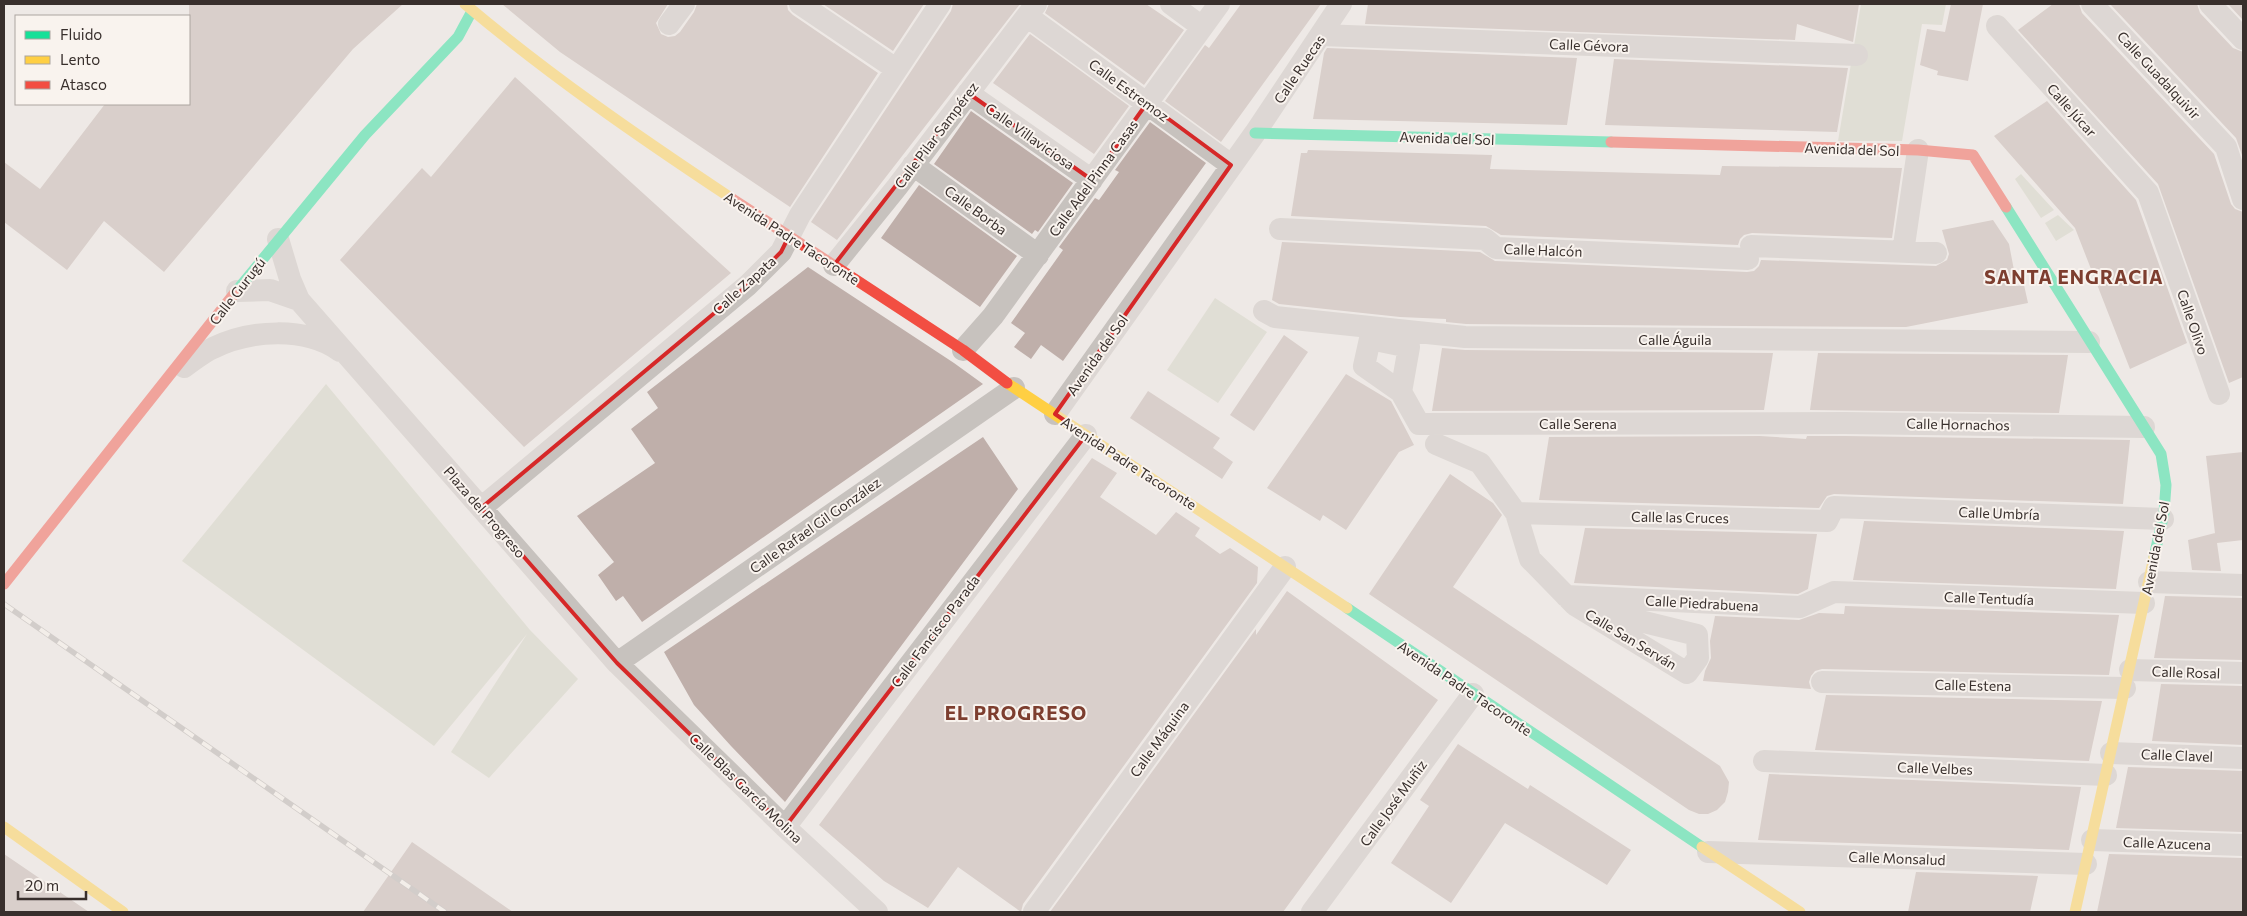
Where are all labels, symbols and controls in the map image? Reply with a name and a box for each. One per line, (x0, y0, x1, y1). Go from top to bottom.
legend (15, 15, 190, 105)
text: Fluido (60, 25, 102, 43)
street label: Calle Guadalquivir (2114, 27, 2205, 123)
street label: Calle Ruecas (1270, 31, 1328, 107)
street label: Calle Gévora (1549, 35, 1629, 55)
text: Lento (60, 50, 100, 68)
street label: Calle Estremoz (1086, 55, 1172, 125)
text: Atasco (60, 75, 107, 93)
street label: Calle Pilar Sampérez (890, 78, 982, 192)
street label: Calle Júcar (2044, 80, 2101, 140)
street label: Calle Villaviciosa (982, 99, 1078, 173)
street label: Calle Adel Pinna Casas (1045, 116, 1141, 240)
street label: Avenida del Sol (1399, 128, 1495, 148)
street label: Avenida del Sol (1804, 139, 1900, 159)
street label: Calle Borba (942, 182, 1010, 238)
street label: Avenida Padre Tacoronte (721, 188, 863, 288)
street label: Calle Halcón (1503, 240, 1583, 260)
street label: Calle Zapata (709, 252, 779, 318)
street label: Calle Gurugú (205, 254, 269, 328)
district label: SANTA ENGRACIA (1984, 265, 2164, 288)
street label: Calle Olivo (2174, 287, 2212, 357)
street label: Avenida del Sol (1063, 311, 1131, 399)
street label: Calle Águila (1638, 331, 1712, 348)
street label: Avenida Padre Tacoronte (1058, 413, 1200, 513)
street label: Calle Serena (1539, 415, 1617, 432)
street label: Calle Hornachos (1906, 415, 2010, 433)
street label: Plaza del Progreso (441, 463, 529, 561)
street label: Calle Rafael Gil González (746, 473, 884, 577)
street label: Avenida del Sol (2138, 500, 2172, 596)
street label: Calle Umbría (1958, 503, 2040, 523)
street label: Calle las Cruces (1631, 508, 1729, 526)
street label: Calle Fancisco Parada (887, 571, 983, 691)
street label: Calle Tentudía (1944, 588, 2034, 608)
street label: Calle Piedrabuena (1645, 592, 1759, 614)
street label: Calle San Serván (1582, 605, 1680, 673)
street label: Avenida Padre Tacoronte (1395, 637, 1535, 739)
street label: Calle Rosal (2151, 662, 2221, 682)
street label: Calle Estena (1934, 676, 2012, 694)
street label: Calle Máquina (1126, 698, 1192, 780)
district label: EL PROGRESO (945, 701, 1087, 724)
street label: Calle Blas García Molina (686, 730, 806, 846)
street label: Calle Clavel (2141, 745, 2213, 765)
street label: Calle José Muñiz (1356, 756, 1430, 849)
street label: Calle Velbes (1897, 758, 1973, 778)
street label: Calle Azucena (2123, 833, 2211, 853)
street label: Calle Monsalud (1848, 848, 1946, 868)
scale bar (18, 868, 85, 900)
text: 20 m (25, 876, 59, 894)

